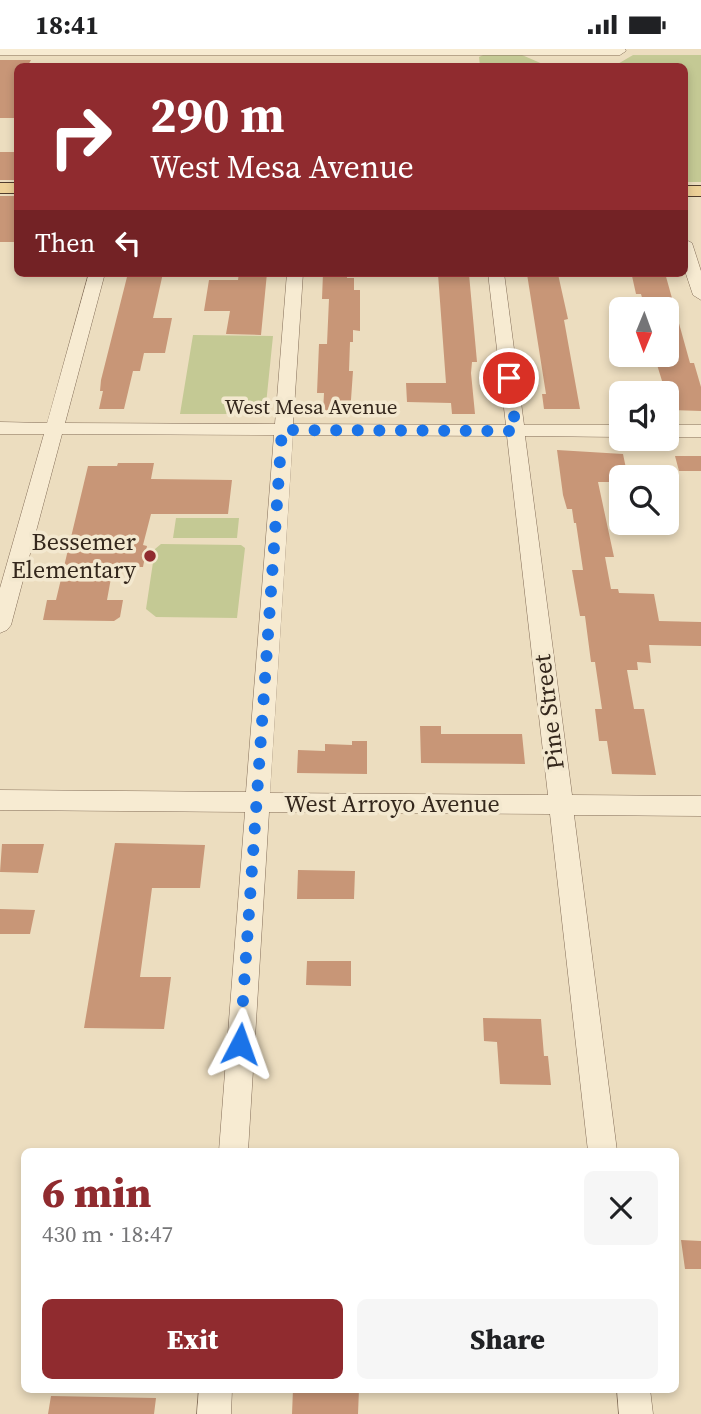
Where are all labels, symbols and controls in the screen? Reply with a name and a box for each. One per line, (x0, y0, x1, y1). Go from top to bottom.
text: 18:41 (35, 7, 99, 43)
text: 290 m (150, 81, 285, 148)
icon: right (35, 91, 126, 182)
text: West Mesa Avenue (150, 145, 414, 189)
icon: left (109, 224, 147, 262)
text: Then (35, 225, 95, 261)
north arrow (609, 297, 679, 367)
map controls (609, 297, 679, 535)
pin (479, 348, 539, 408)
icon: arrive (490, 359, 528, 397)
button: sound (609, 381, 679, 451)
street label: West Mesa Avenue (224, 392, 398, 421)
button: search (609, 465, 679, 535)
place label: Bessemer Elementary (11, 525, 137, 586)
marker: Bessemer Elementary (142, 548, 158, 564)
street label: Pine Street (525, 652, 572, 772)
street label: West Arroyo Avenue (284, 787, 500, 820)
position arrow (203, 1007, 277, 1081)
text: 6 min (42, 1163, 152, 1221)
button: close (584, 1171, 658, 1245)
text: 430 m · 18:47 (42, 1218, 173, 1250)
button: Exit (42, 1299, 343, 1379)
button: Share (357, 1299, 658, 1379)

